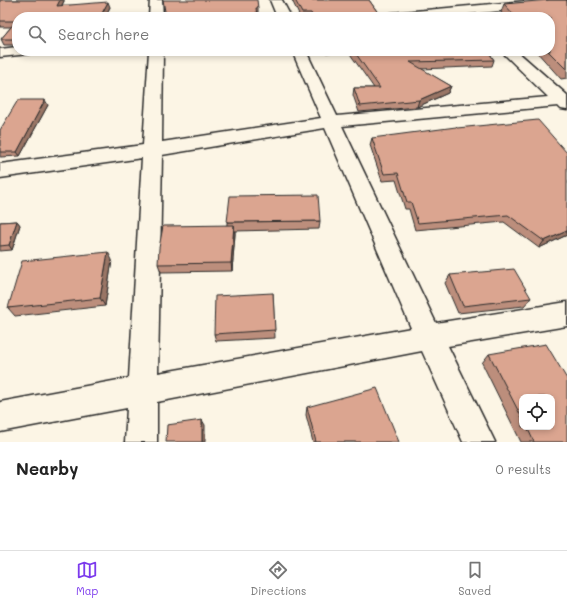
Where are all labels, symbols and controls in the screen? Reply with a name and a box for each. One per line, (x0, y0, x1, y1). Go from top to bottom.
search box (12, 12, 555, 56)
icon: search (26, 23, 48, 45)
text: Search here (58, 24, 149, 44)
map controls (519, 394, 555, 430)
button: locate (519, 394, 555, 430)
text: Nearby (16, 457, 78, 479)
text: 0 results (496, 460, 551, 477)
tab: Map (76, 559, 98, 598)
tab: Directions (250, 559, 306, 598)
tab: Saved (458, 559, 491, 598)

